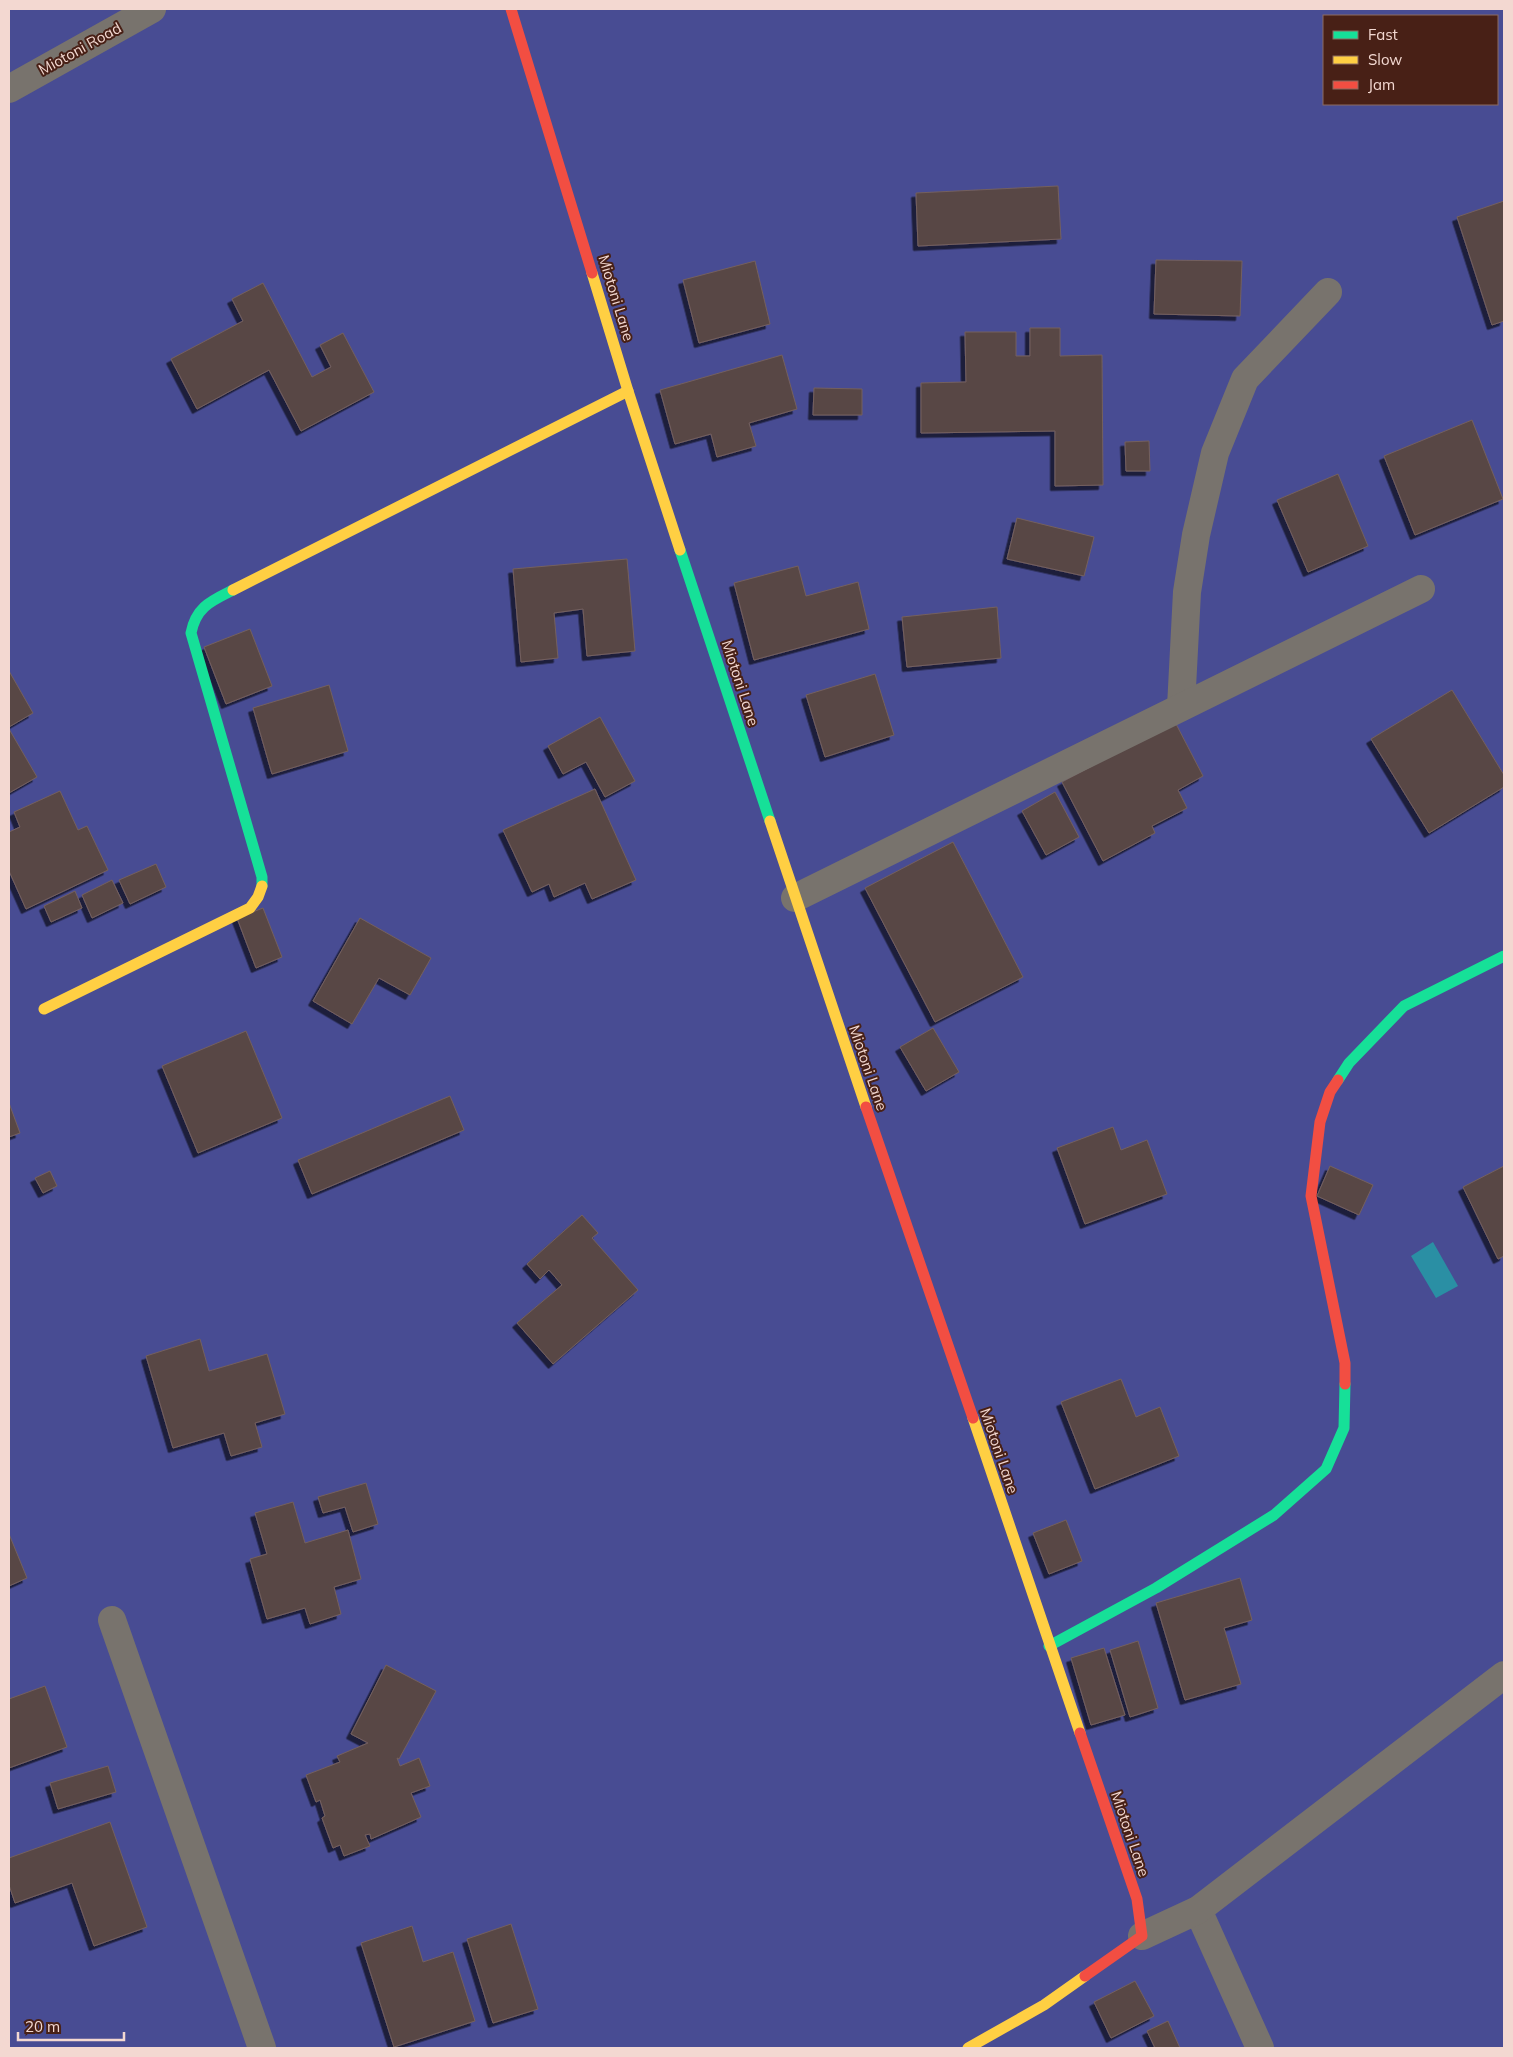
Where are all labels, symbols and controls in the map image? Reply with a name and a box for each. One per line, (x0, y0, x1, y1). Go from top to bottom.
legend (1323, 15, 1498, 105)
street label: Miotoni Road (35, 18, 124, 79)
text: Fast (1368, 25, 1398, 44)
text: Slow (1368, 50, 1402, 69)
text: Jam (1368, 75, 1395, 94)
street label: Miotoni Lane (594, 252, 639, 343)
street label: Miotoni Lane (718, 638, 763, 728)
street label: Miotoni Lane (845, 1023, 892, 1113)
street label: Miotoni Lane (976, 1406, 1023, 1496)
street label: Miotoni Lane (1107, 1789, 1154, 1879)
scale bar (18, 2010, 124, 2042)
text: 20 m (25, 2017, 60, 2036)

